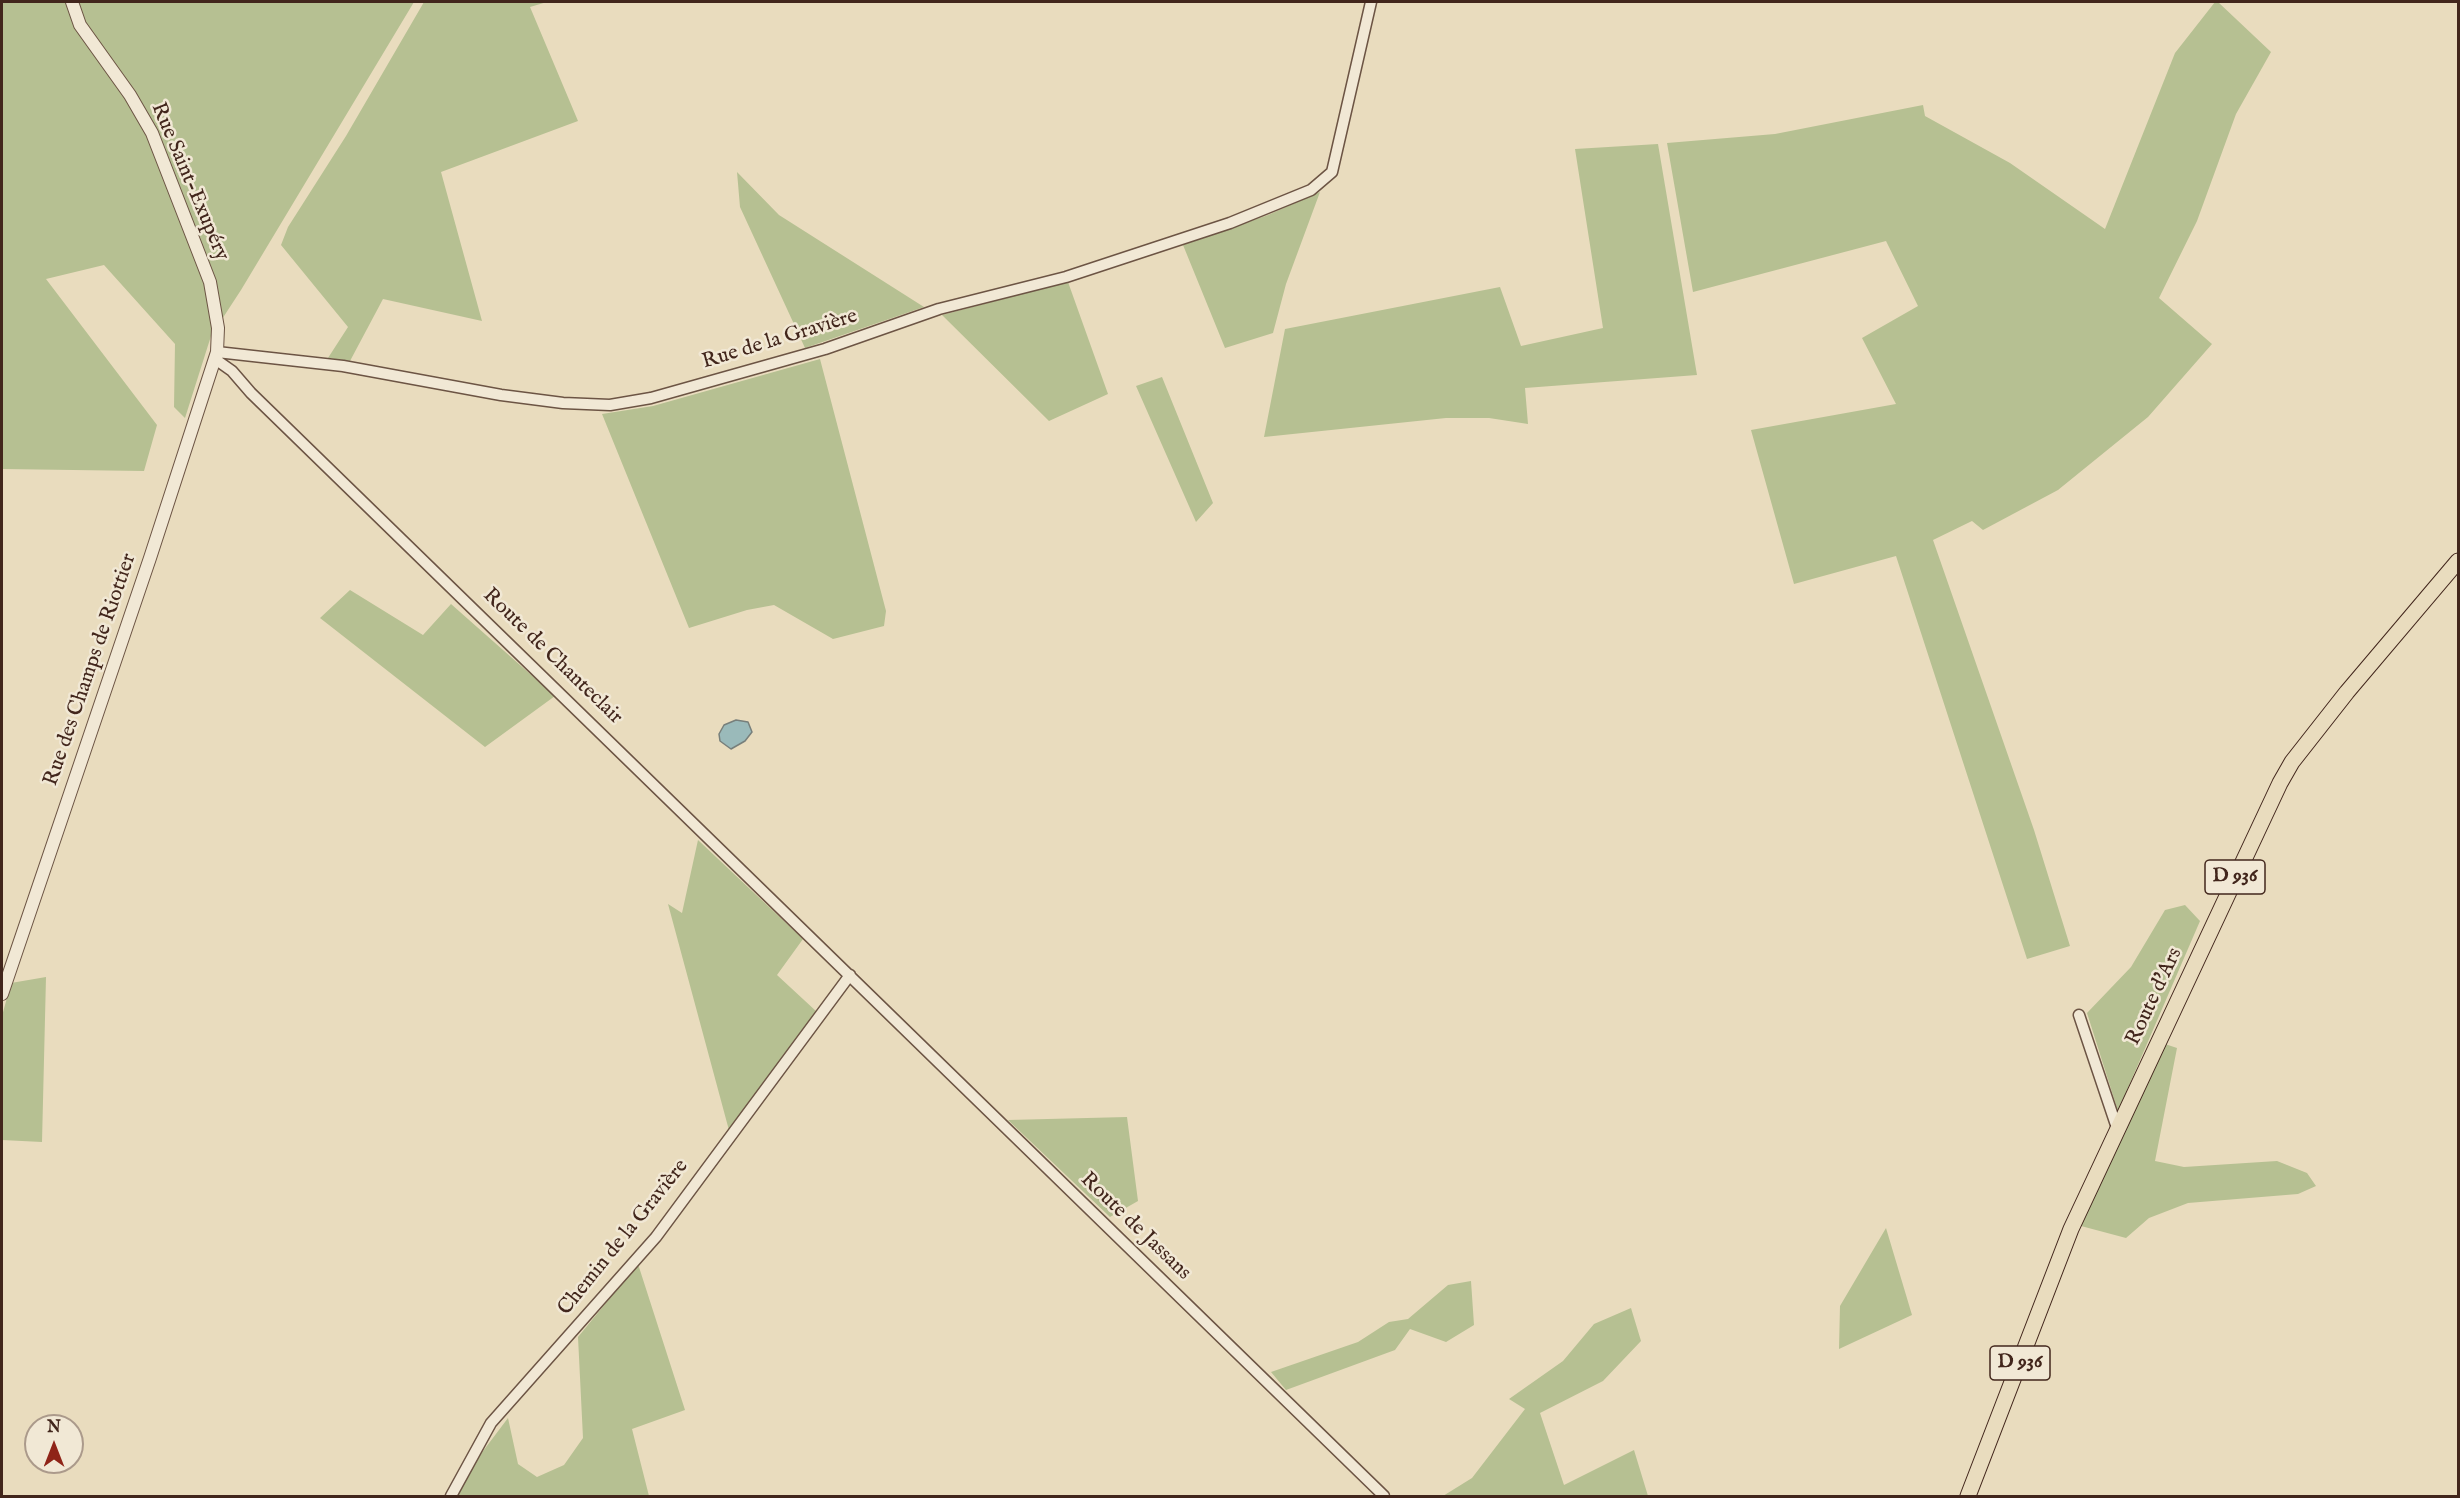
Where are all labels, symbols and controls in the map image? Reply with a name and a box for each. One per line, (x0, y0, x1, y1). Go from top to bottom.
street label: Rue Saint-Exupéry (144, 99, 234, 265)
street label: Rue de la Gravière (699, 304, 861, 376)
street label: Rue des Champs de Riottier (39, 551, 143, 789)
street label: Route de Chanteclair (477, 584, 627, 730)
road number: D 936 (2205, 860, 2265, 894)
street label: Route d'Ars (2121, 944, 2189, 1050)
street label: Chemin de la Gravière (553, 1155, 695, 1321)
street label: Route de Jassans (1074, 1168, 1196, 1286)
road number: D 936 (1990, 1346, 2050, 1380)
north arrow (24, 1414, 84, 1474)
text: N (47, 1418, 61, 1438)

